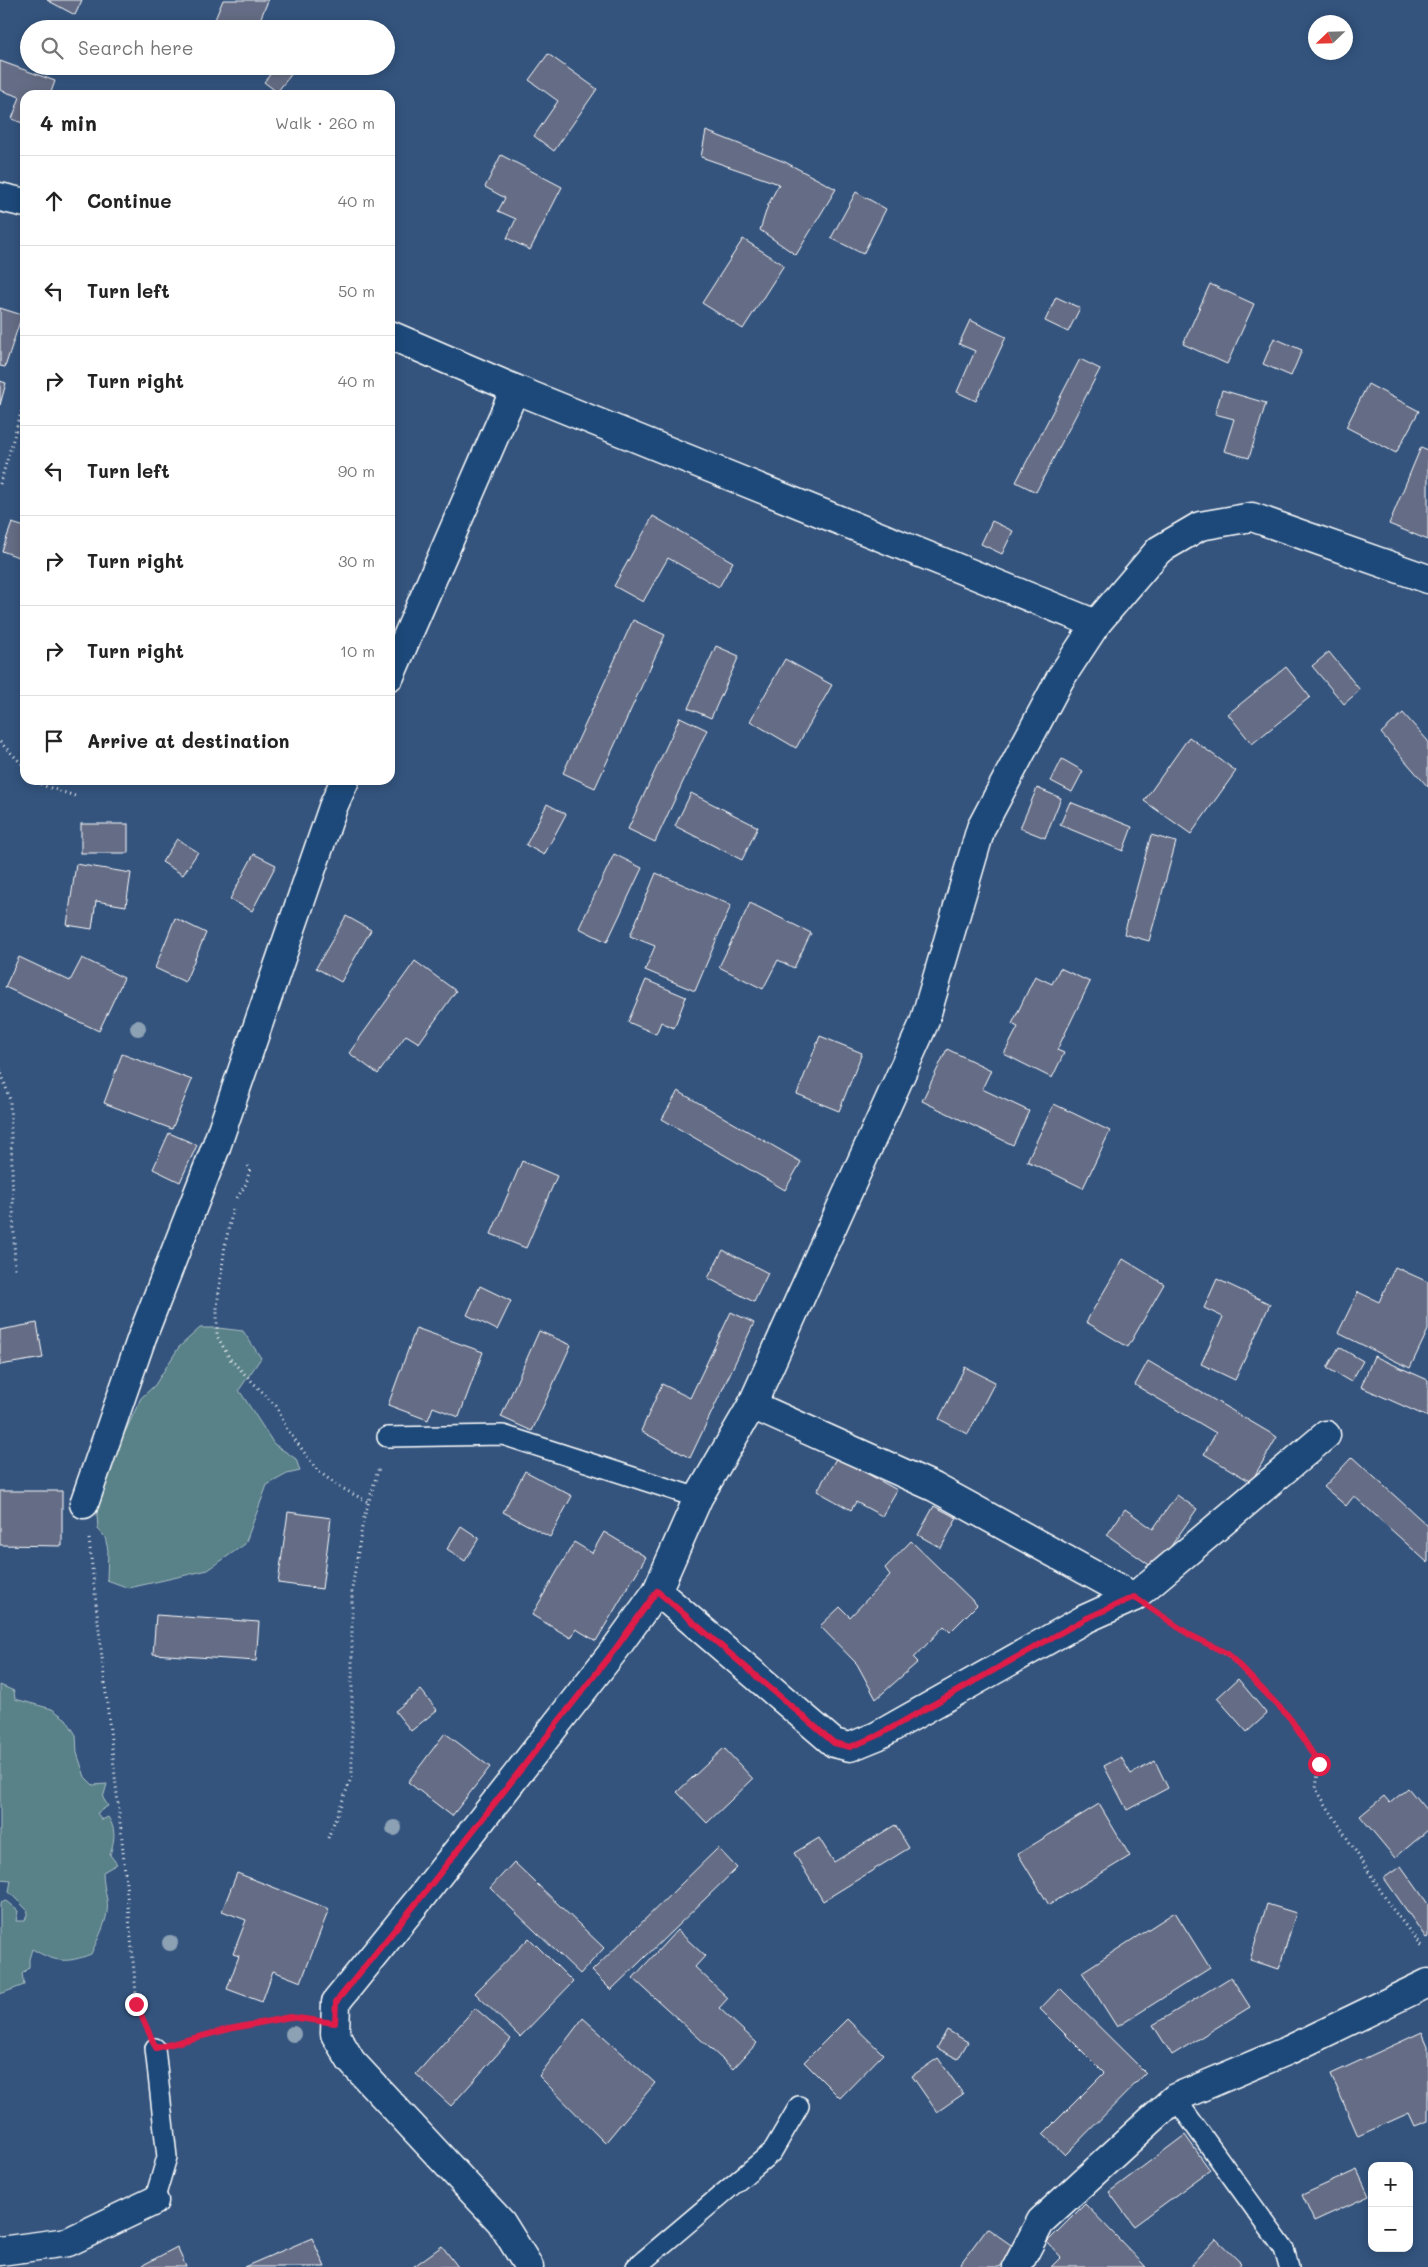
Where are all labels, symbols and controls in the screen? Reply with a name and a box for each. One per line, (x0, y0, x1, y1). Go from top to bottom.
north arrow (1308, 15, 1353, 60)
search box (20, 20, 395, 75)
icon: search (38, 34, 66, 62)
text: Search here (78, 35, 194, 60)
text: 4 min (40, 109, 97, 136)
text: Walk · 260 m (275, 112, 375, 133)
icon: ahead (40, 187, 68, 215)
text: Continue (87, 188, 172, 213)
text: 40 m (338, 190, 375, 211)
icon: left (40, 277, 68, 305)
text: Turn left (87, 278, 170, 303)
text: 50 m (338, 280, 375, 301)
icon: right (40, 367, 68, 395)
text: Turn right (87, 368, 184, 393)
text: 40 m (338, 370, 375, 391)
icon: left (40, 457, 68, 485)
text: Turn left (87, 458, 170, 483)
text: 90 m (338, 460, 375, 481)
icon: right (40, 547, 68, 575)
text: Turn right (87, 548, 184, 573)
text: 30 m (338, 550, 375, 571)
icon: right (40, 637, 68, 665)
text: Turn right (87, 638, 184, 663)
text: 10 m (340, 640, 375, 661)
icon: arrive (40, 727, 68, 755)
text: Arrive at destination (87, 728, 290, 753)
route start (1308, 1753, 1331, 1776)
route end (125, 1993, 148, 2016)
map controls (1368, 2162, 1413, 2252)
button: + (1368, 2162, 1413, 2207)
button: − (1368, 2207, 1413, 2252)

